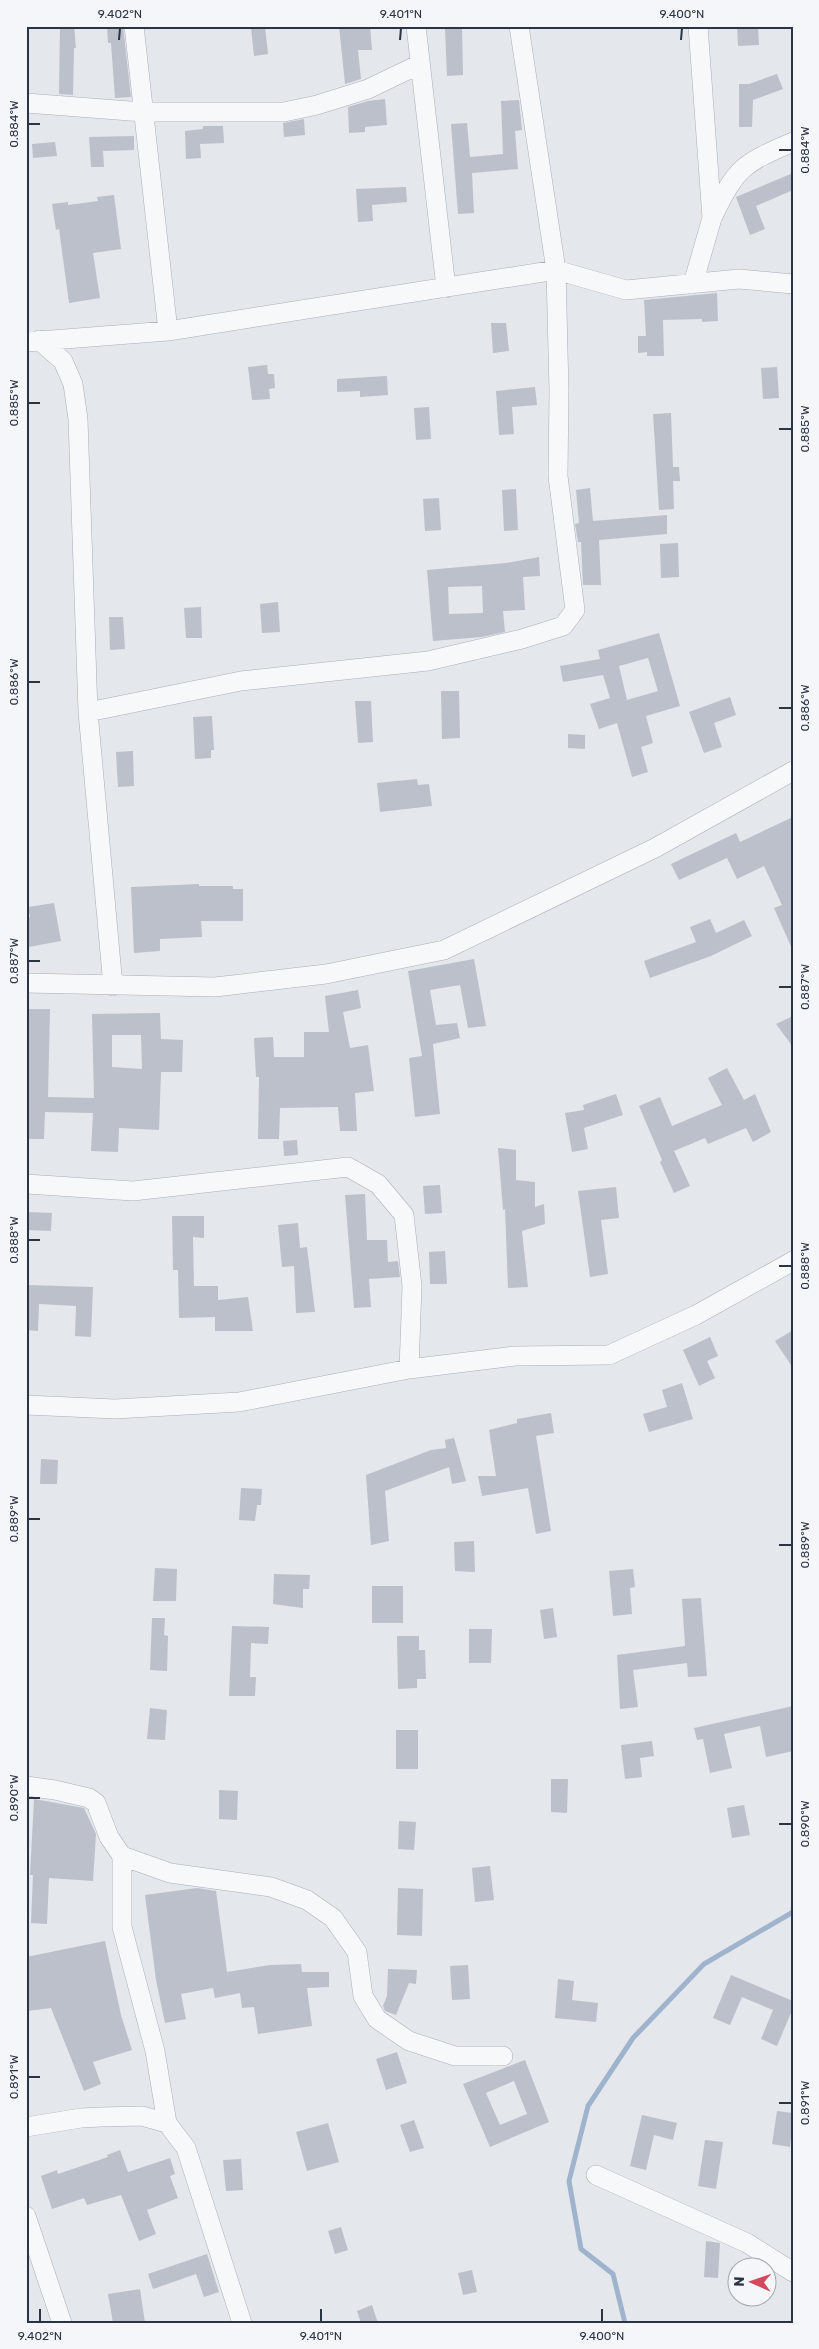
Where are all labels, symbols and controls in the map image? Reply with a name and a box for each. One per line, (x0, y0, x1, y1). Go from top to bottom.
text: 9.402°N (98, 7, 142, 21)
text: 9.401°N (380, 7, 422, 21)
text: 9.400°N (660, 7, 704, 21)
text: 0.884°W (7, 100, 21, 148)
text: 0.884°W (798, 126, 812, 174)
text: 0.885°W (7, 379, 21, 427)
text: 0.885°W (798, 405, 812, 453)
text: 0.886°W (7, 658, 21, 706)
text: 0.886°W (798, 684, 812, 732)
text: 0.887°W (7, 938, 21, 984)
text: 0.887°W (798, 964, 812, 1010)
text: 0.888°W (7, 1216, 21, 1264)
text: 0.888°W (798, 1242, 812, 1290)
text: 0.889°W (7, 1495, 21, 1543)
text: 0.889°W (798, 1521, 812, 1569)
text: 0.890°W (7, 1774, 21, 1821)
text: 0.890°W (798, 1800, 812, 1847)
text: 0.891°W (7, 2054, 21, 2099)
text: 0.891°W (798, 2080, 812, 2125)
north arrow (726, 2256, 776, 2306)
text: N (731, 2276, 748, 2287)
text: 9.402°N (18, 2329, 62, 2343)
text: 9.401°N (300, 2329, 342, 2343)
text: 9.400°N (580, 2329, 624, 2343)

